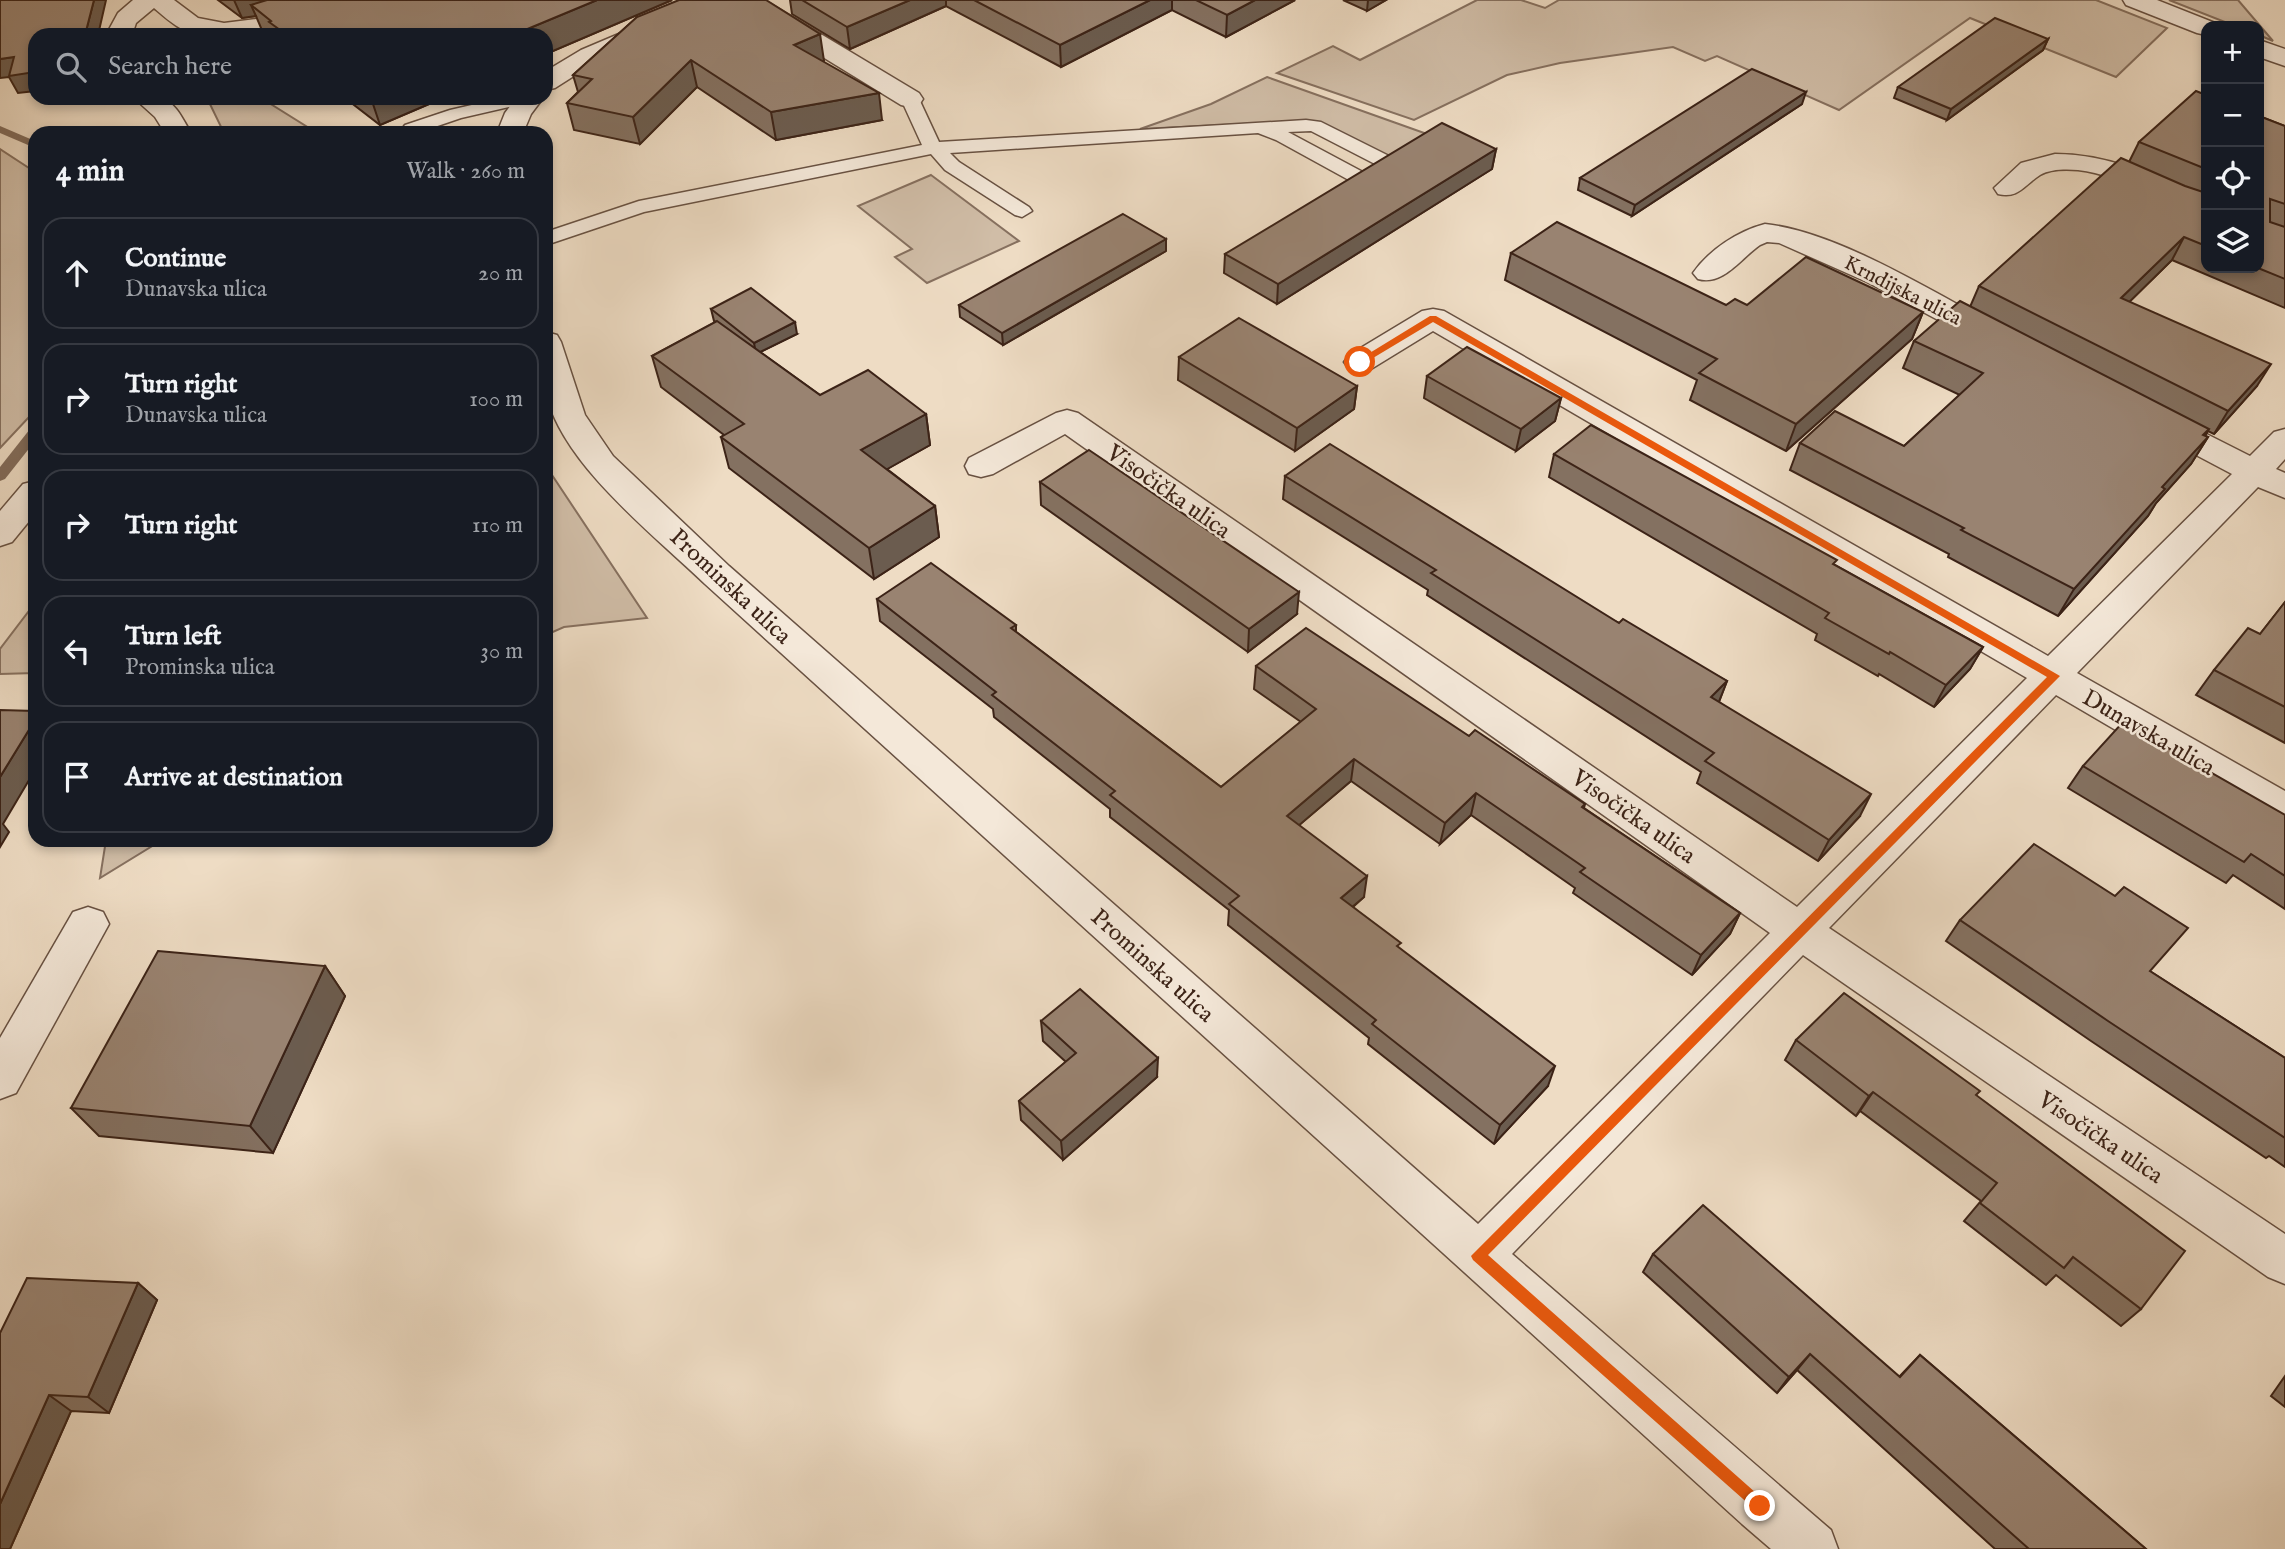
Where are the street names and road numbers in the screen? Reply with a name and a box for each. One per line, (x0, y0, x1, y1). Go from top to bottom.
street label: Krndijska ulica (1839, 250, 1966, 333)
street label: Visočička ulica (1099, 437, 1237, 547)
street label: Prominska ulica (662, 522, 798, 652)
street label: Dunavska ulica (2076, 683, 2221, 784)
street label: Visočička ulica (1564, 762, 1702, 872)
street label: Prominska ulica (1084, 902, 1221, 1030)
street label: Visočička ulica (2031, 1084, 2169, 1192)

